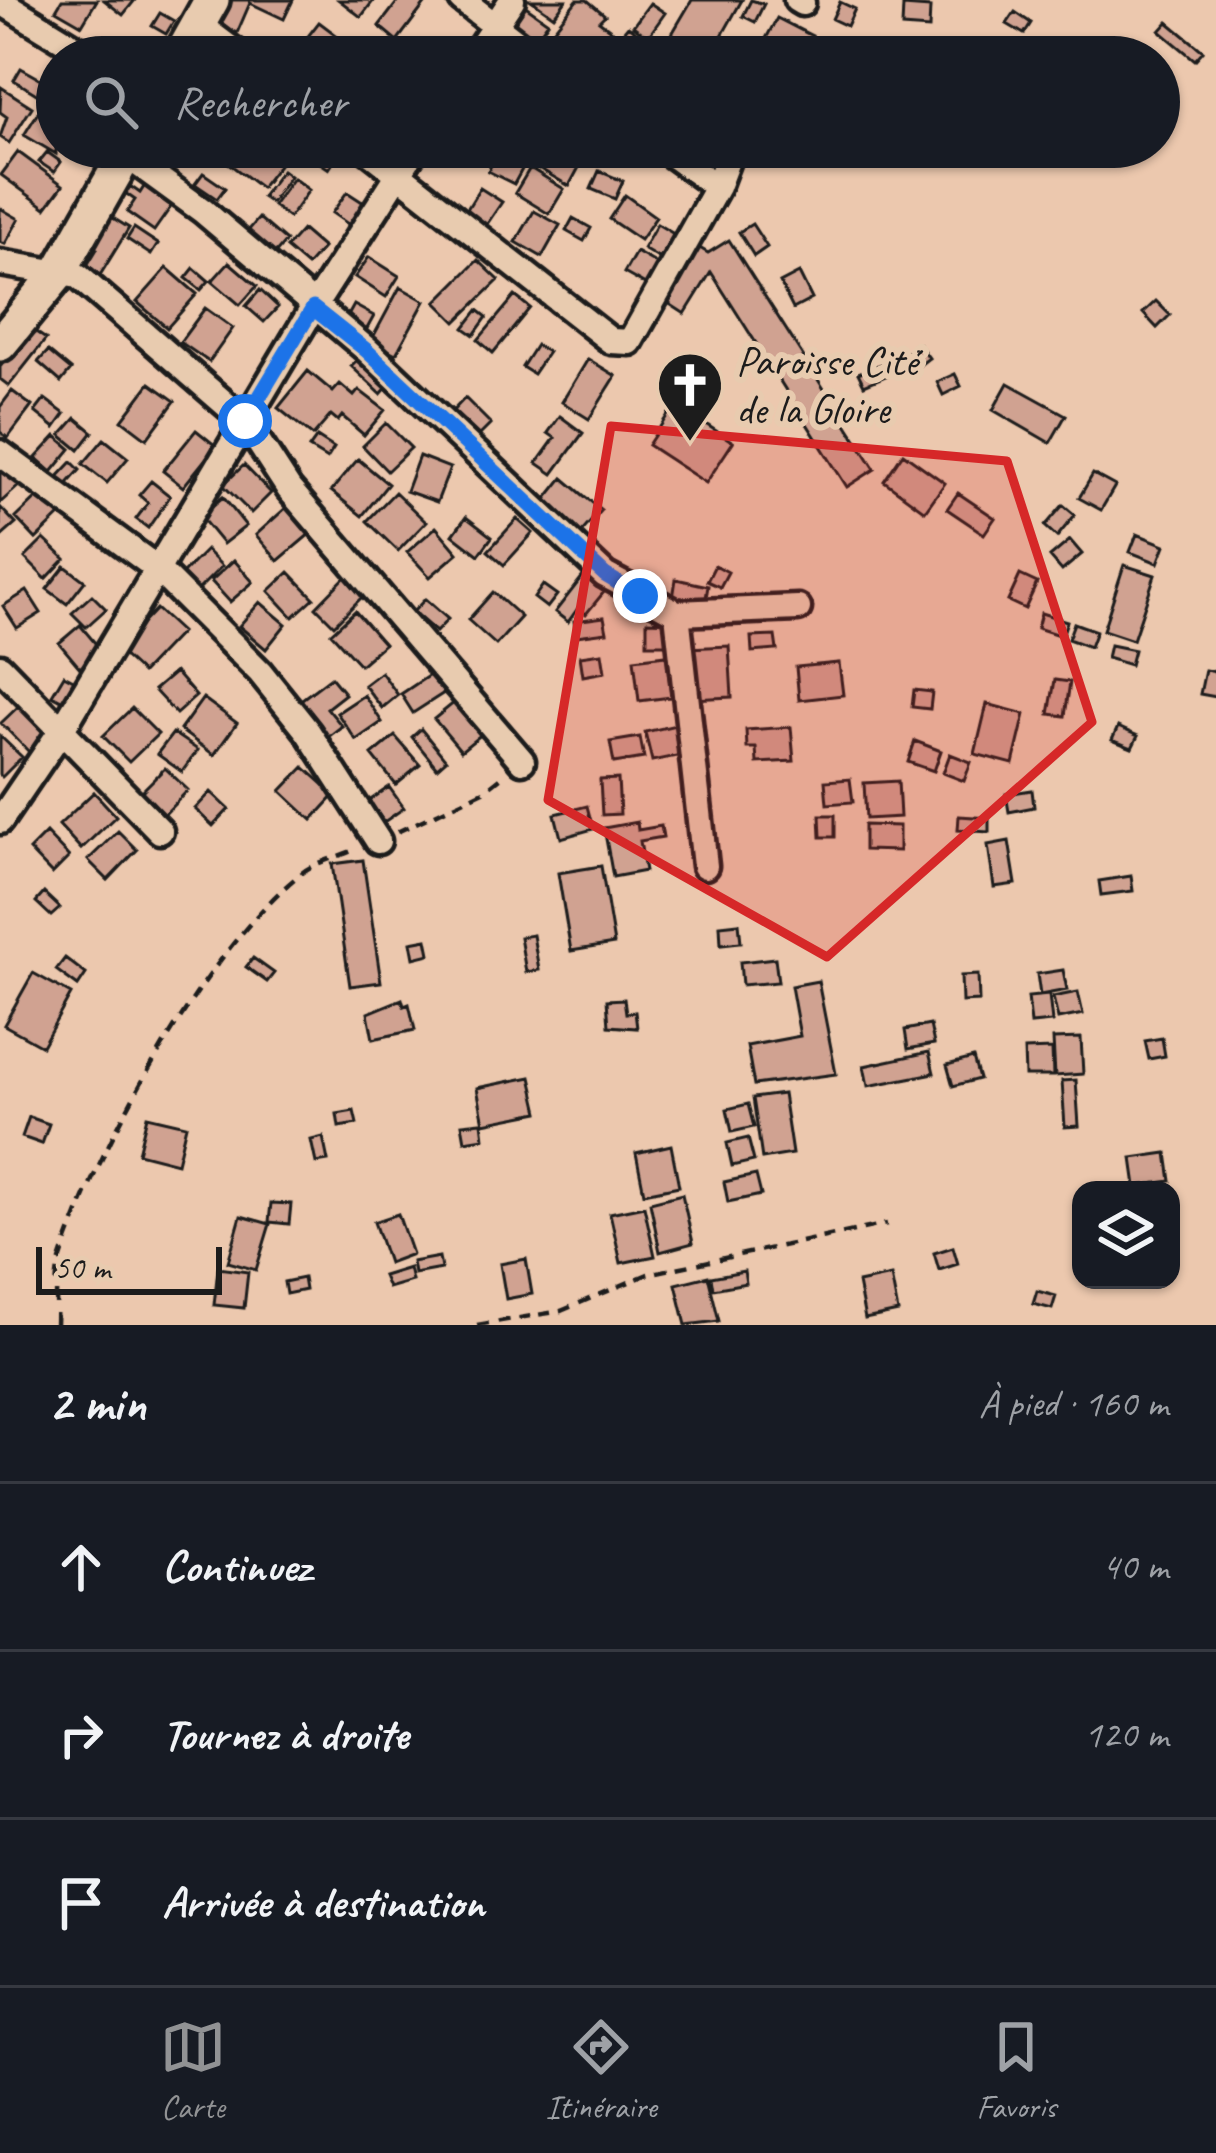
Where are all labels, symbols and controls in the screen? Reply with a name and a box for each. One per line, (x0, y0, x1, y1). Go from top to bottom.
search box (36, 36, 1180, 168)
icon: search (78, 69, 144, 135)
text: Rechercher (174, 74, 347, 131)
place label: Paroisse Cité de la Gloire (736, 335, 924, 436)
church icon: Paroisse Cité de la Gloire (655, 350, 725, 444)
route start (218, 394, 272, 448)
route end (613, 569, 667, 623)
map controls (1072, 1181, 1180, 1289)
button: layers (1072, 1181, 1180, 1289)
scale bar (36, 1241, 222, 1294)
text: 50 m (54, 1247, 110, 1289)
text: 2 min (48, 1371, 146, 1435)
text: À pied · 160 m (979, 1379, 1168, 1428)
icon: ahead (48, 1534, 114, 1600)
text: Continuez (162, 1538, 311, 1595)
text: 40 m (1102, 1542, 1168, 1591)
icon: right (48, 1702, 114, 1768)
text: Tournez à droite (162, 1706, 408, 1763)
text: 120 m (1084, 1710, 1168, 1759)
icon: arrive (48, 1870, 114, 1936)
text: Arrivée à destination (162, 1874, 485, 1931)
tab: Carte (160, 2014, 226, 2128)
tab: Itinéraire (546, 2014, 657, 2128)
tab: Favoris (977, 2014, 1056, 2128)

